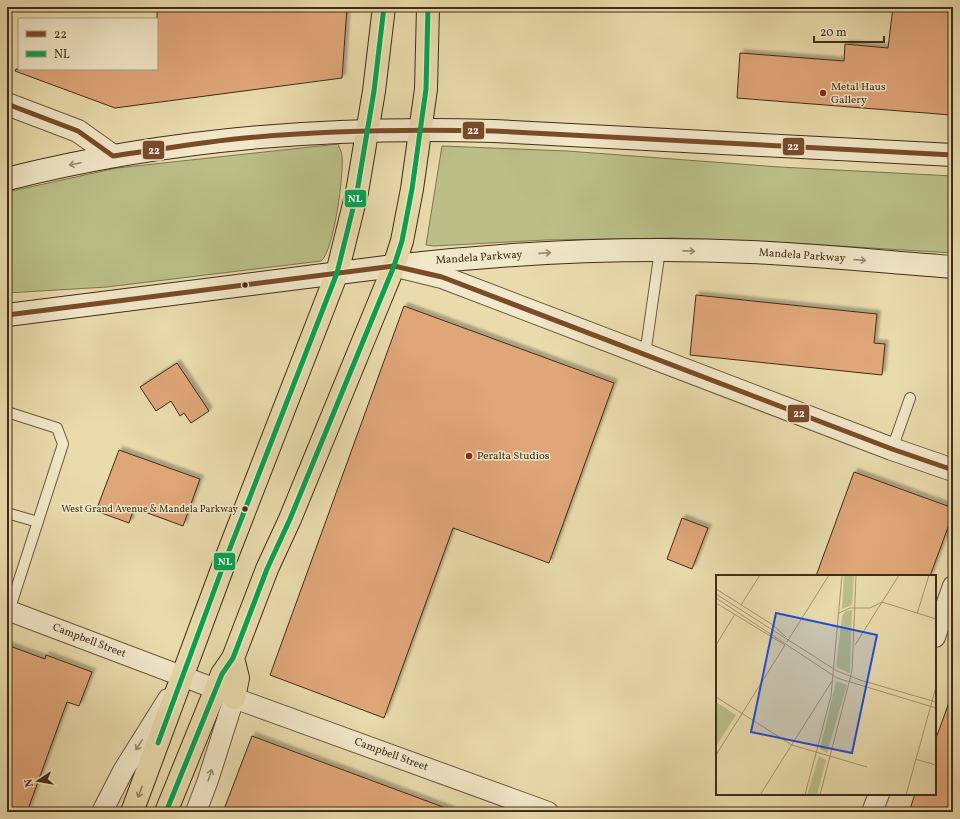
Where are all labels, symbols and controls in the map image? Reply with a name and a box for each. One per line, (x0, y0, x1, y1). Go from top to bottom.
legend (18, 18, 158, 70)
scale bar (814, 18, 884, 44)
text: 20 m (820, 25, 847, 41)
text: 22 (54, 27, 67, 43)
text: NL (54, 47, 70, 63)
place label: Metal Haus Gallery (831, 80, 886, 108)
marker: Metal Haus Gallery (818, 88, 828, 98)
line badge: 22 (462, 121, 485, 140)
text: 22 (467, 124, 479, 139)
line badge: 22 (782, 137, 805, 156)
line badge: 22 (142, 140, 165, 160)
text: 22 (787, 140, 799, 155)
text: 22 (148, 144, 160, 159)
one-way arrow (69, 160, 82, 168)
line badge: NL (344, 189, 367, 208)
text: NL (348, 192, 363, 207)
street label: Mandela Parkway (758, 245, 846, 267)
street label: Mandela Parkway (435, 247, 523, 269)
one-way arrow (682, 247, 695, 254)
one-way arrow (538, 249, 551, 256)
one-way arrow (853, 256, 866, 263)
unlabelled marker (240, 280, 250, 290)
line badge: 22 (787, 404, 810, 423)
text: 22 (793, 407, 805, 422)
place label: Peralta Studios (477, 449, 550, 464)
marker: Peralta Studios (464, 451, 474, 461)
place label: West Grand Avenue & Mandela Parkway (61, 502, 239, 516)
marker: West Grand Avenue & Mandela Parkway (240, 504, 250, 514)
line badge: NL (213, 552, 236, 571)
text: NL (218, 555, 233, 570)
inset map (716, 575, 936, 795)
street label: Campbell Street (50, 620, 128, 662)
street label: Campbell Street (352, 735, 430, 775)
one-way arrow (135, 739, 143, 750)
north arrow (18, 761, 58, 801)
one-way arrow (207, 769, 214, 782)
text: N (22, 777, 38, 788)
one-way arrow (135, 786, 143, 798)

